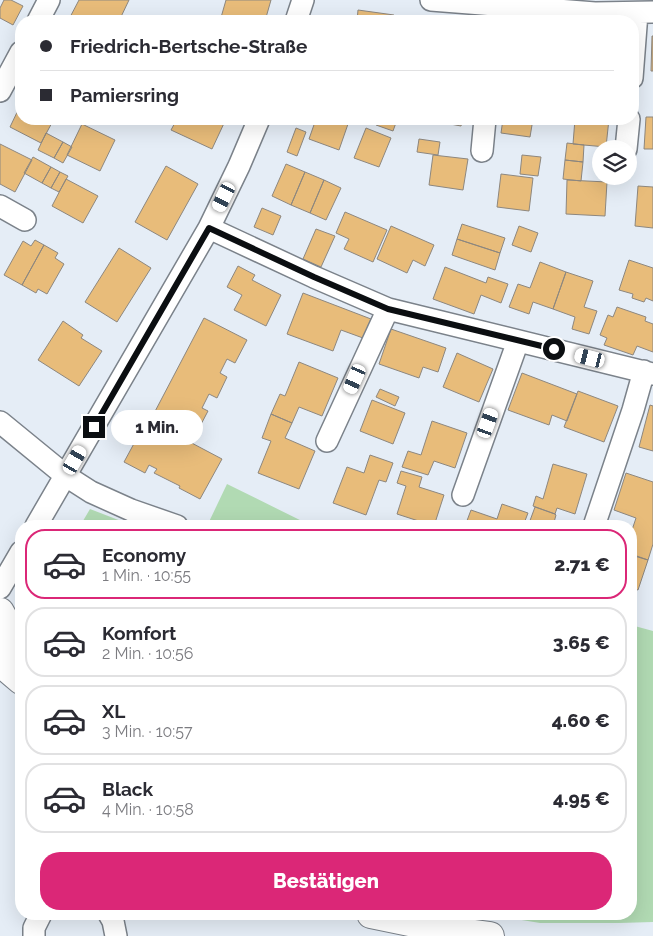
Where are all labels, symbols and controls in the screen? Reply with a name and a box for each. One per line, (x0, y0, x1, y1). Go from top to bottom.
text: Friedrich-Bertsche-Straße (70, 35, 307, 57)
text: Pamiersring (70, 84, 179, 106)
map controls (592, 140, 637, 185)
button: layers (592, 140, 637, 185)
car (210, 180, 237, 214)
route start (543, 338, 565, 360)
car (573, 347, 606, 369)
car (342, 362, 367, 396)
car (475, 406, 500, 440)
callout: 1 Min. (112, 410, 204, 444)
route end (83, 416, 105, 438)
text: 1 Min. (135, 418, 179, 437)
car (61, 443, 88, 477)
icon: car (42, 542, 87, 587)
text: Economy (102, 544, 186, 566)
text: 2.71 € (554, 553, 610, 575)
text: 1 Min. · 10:55 (102, 566, 191, 585)
icon: car (42, 620, 87, 665)
text: Komfort (102, 622, 176, 644)
text: 3.65 € (553, 631, 610, 653)
text: 2 Min. · 10:56 (102, 644, 194, 663)
icon: car (42, 698, 87, 743)
text: XL (102, 700, 125, 722)
text: 4.60 € (552, 709, 610, 731)
text: 3 Min. · 10:57 (102, 722, 193, 741)
icon: car (42, 776, 87, 821)
text: Black (102, 778, 153, 800)
text: 4.95 € (553, 787, 610, 809)
text: 4 Min. · 10:58 (102, 800, 194, 819)
button: Bestätigen (40, 852, 612, 910)

